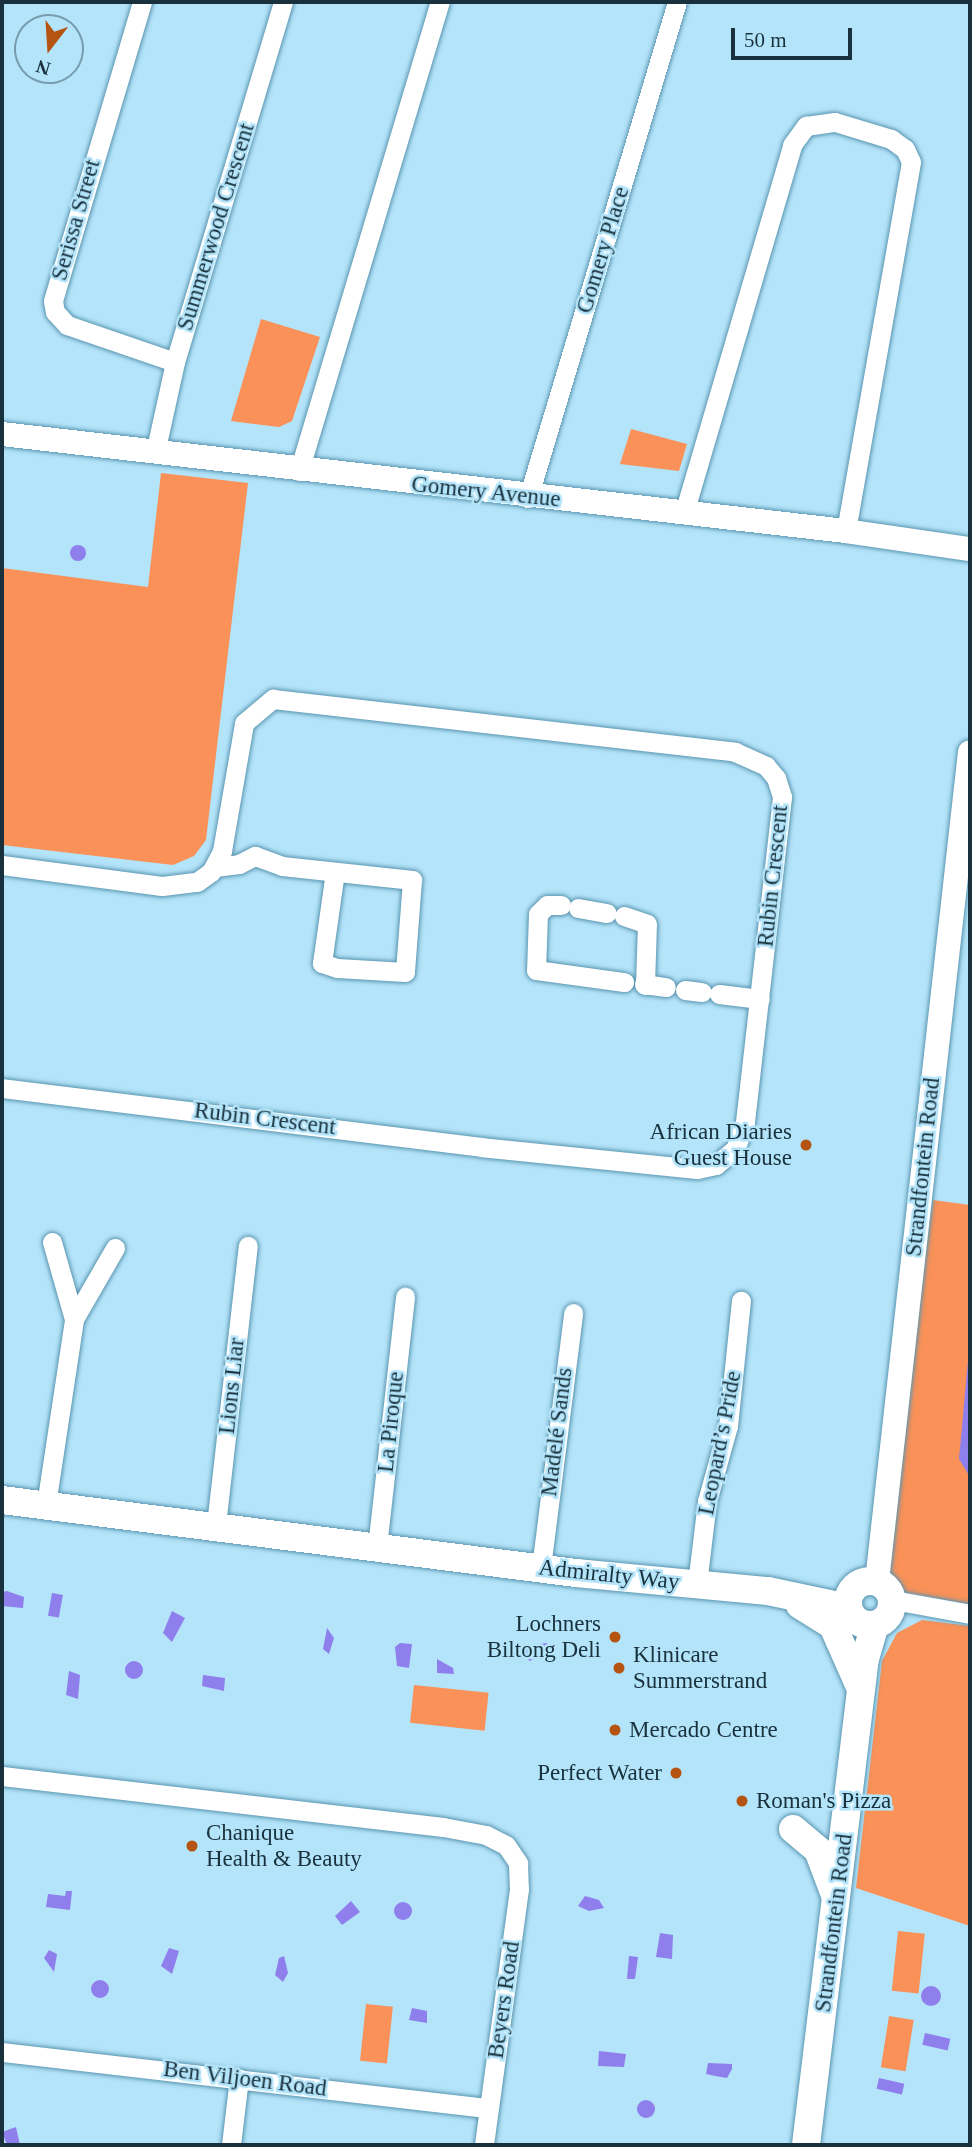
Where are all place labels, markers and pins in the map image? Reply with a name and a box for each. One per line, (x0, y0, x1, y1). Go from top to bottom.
place label: African Diaries Guest House (650, 1118, 792, 1172)
marker: African Diaries Guest House (798, 1137, 814, 1153)
place label: Lochners Biltong Deli (487, 1610, 601, 1664)
marker: Lochners Biltong Deli (607, 1629, 623, 1645)
place label: Klinicare Summerstrand (633, 1641, 767, 1695)
marker: Klinicare Summerstrand (611, 1660, 627, 1676)
place label: Mercado Centre (629, 1716, 778, 1744)
marker: Mercado Centre (607, 1722, 623, 1738)
place label: Perfect Water (537, 1759, 662, 1787)
marker: Perfect Water (668, 1765, 684, 1781)
place label: Roman's Pizza (756, 1787, 891, 1815)
marker: Roman's Pizza (734, 1793, 750, 1809)
place label: Chanique Health & Beauty (206, 1819, 362, 1873)
marker: Chanique Health & Beauty (184, 1838, 200, 1854)

